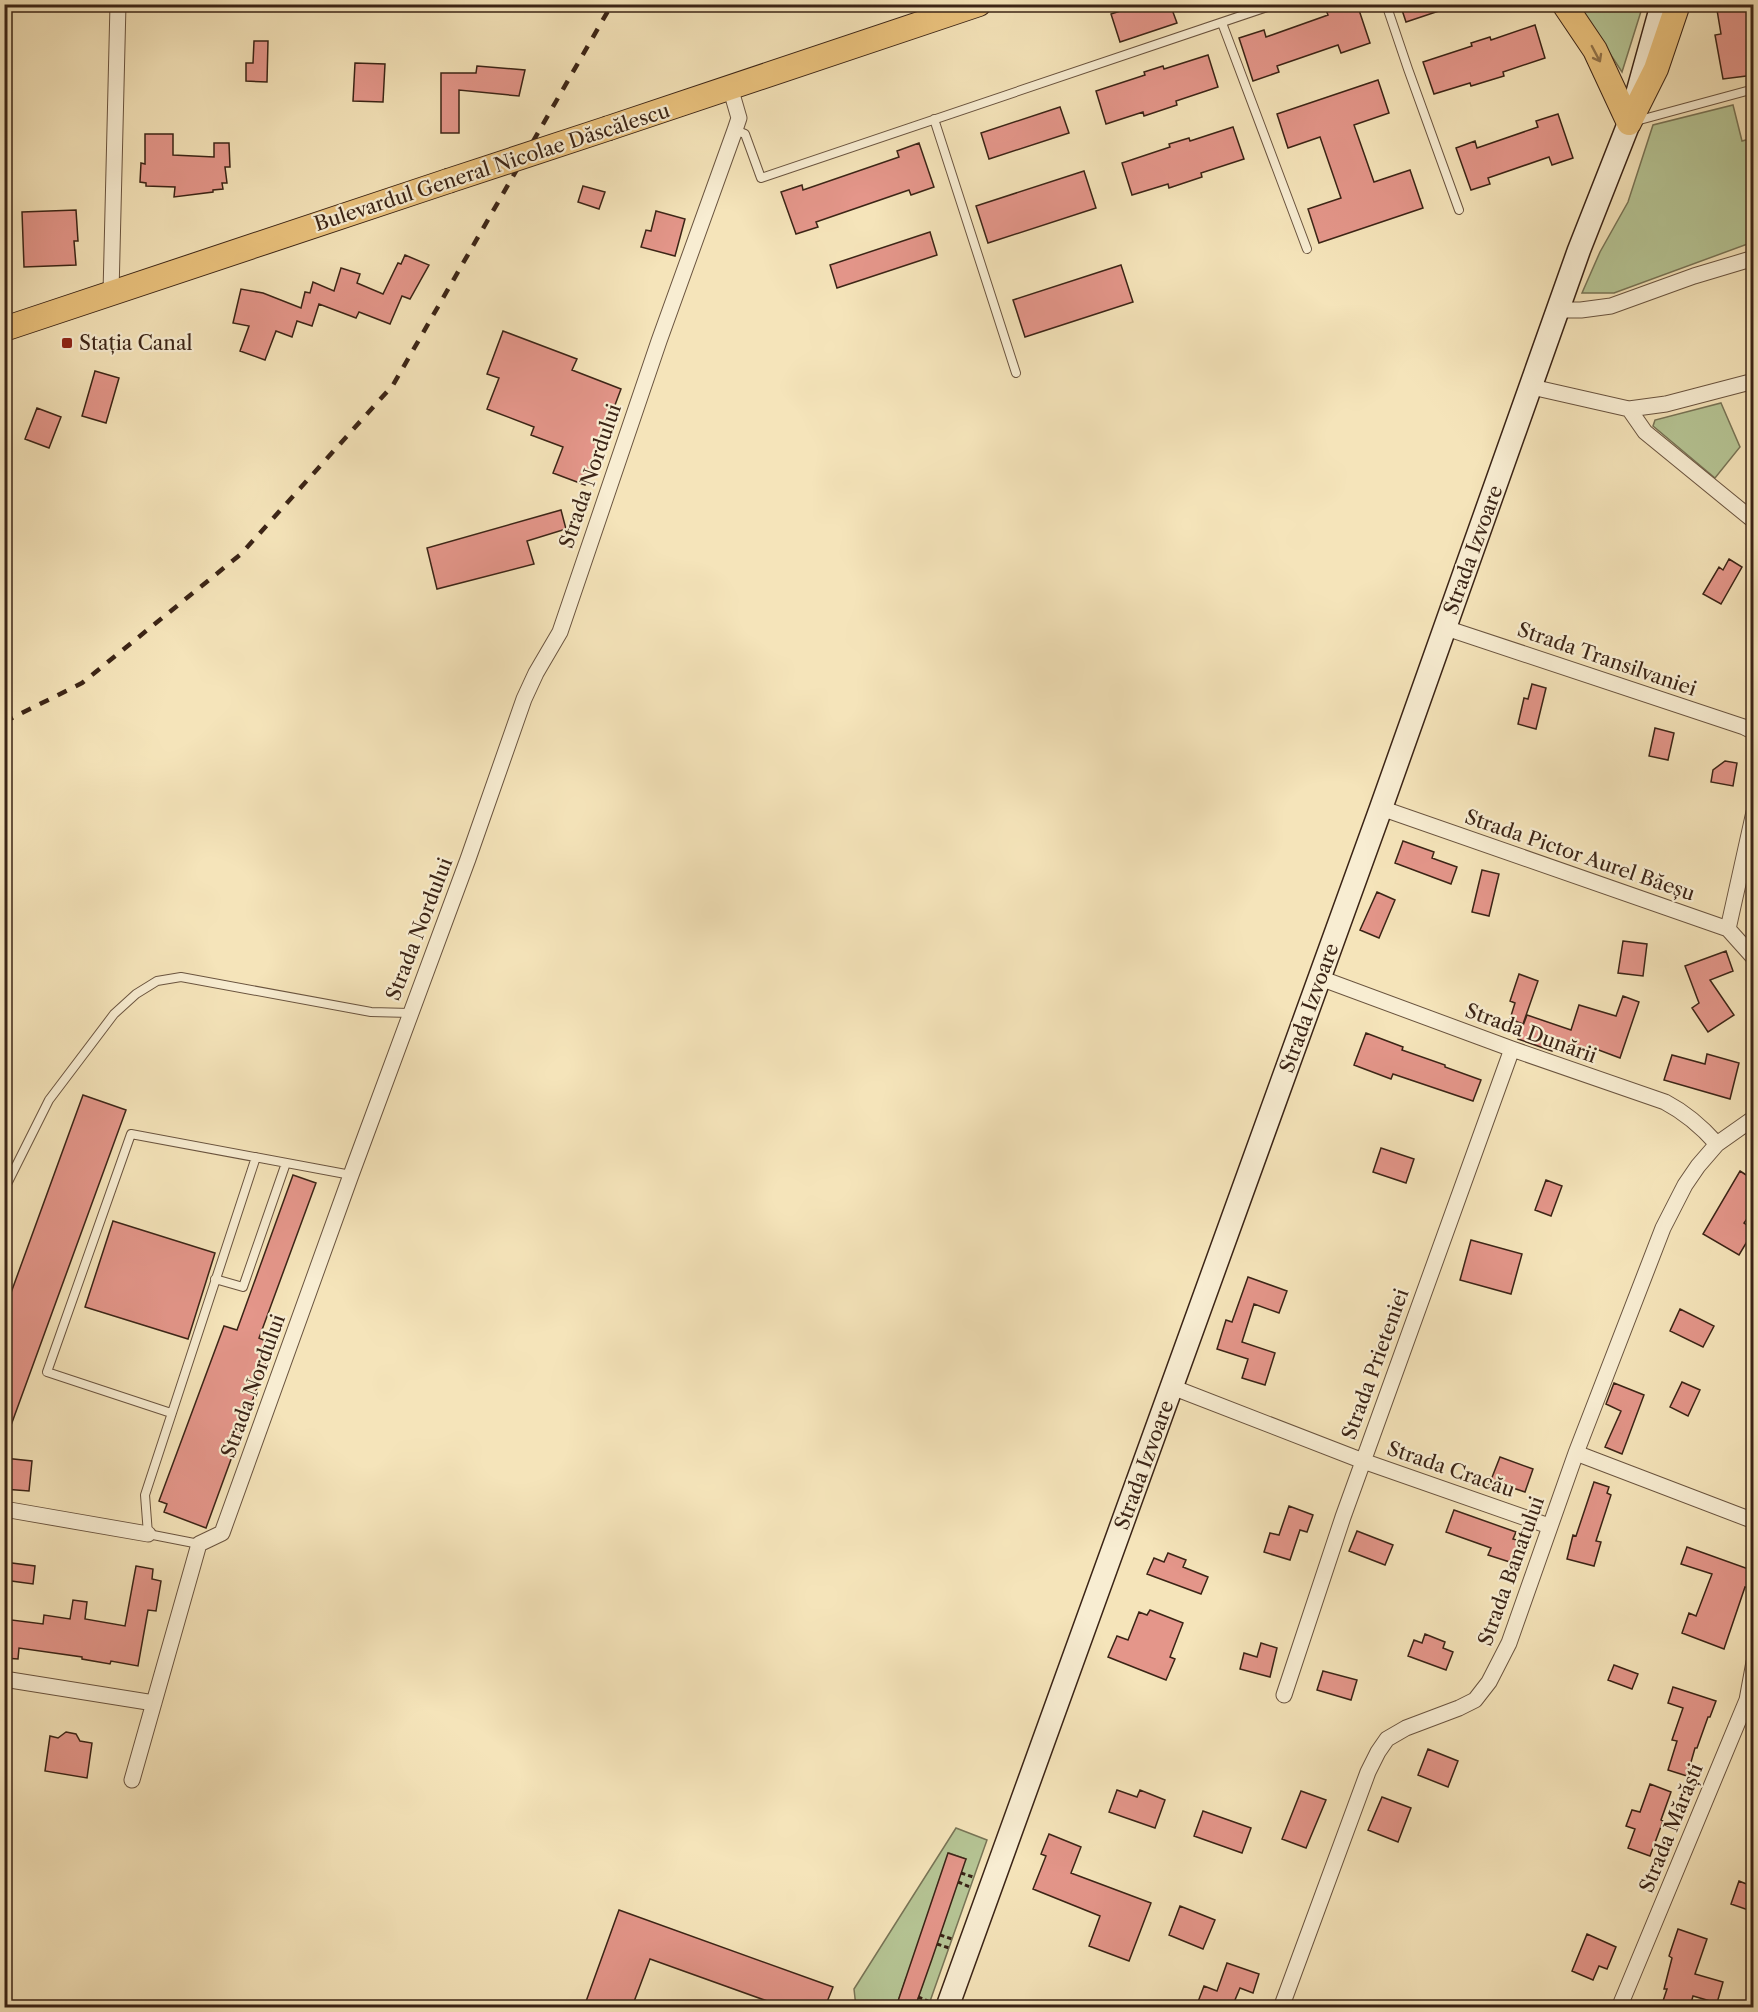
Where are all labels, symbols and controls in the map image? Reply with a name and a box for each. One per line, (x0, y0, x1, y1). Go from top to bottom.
one-way arrow (1590, 45, 1602, 62)
street label: Bulevardul General Nicolae Dăscălescu (311, 98, 673, 236)
place label: Stația Canal (79, 331, 192, 355)
marker: Stația Canal (60, 336, 74, 350)
street label: Strada Nordului (554, 401, 626, 551)
street label: Strada Izvoare (1438, 482, 1508, 618)
street label: Strada Transilvaniei (1514, 617, 1700, 701)
street label: Strada Pictor Aurel Băeșu (1462, 804, 1698, 906)
street label: Strada Nordului (381, 854, 457, 1004)
street label: Strada Izvoare (1274, 940, 1344, 1076)
street label: Strada Dunării (1462, 998, 1600, 1068)
street label: Strada Prieteniei (1337, 1285, 1413, 1443)
street label: Strada Nordului (216, 1311, 290, 1461)
street label: Strada Izvoare (1109, 1397, 1179, 1533)
street label: Strada Cracău (1384, 1436, 1518, 1502)
street label: Strada Banatului (1473, 1493, 1549, 1649)
street label: Strada Mărăști (1634, 1760, 1708, 1896)

